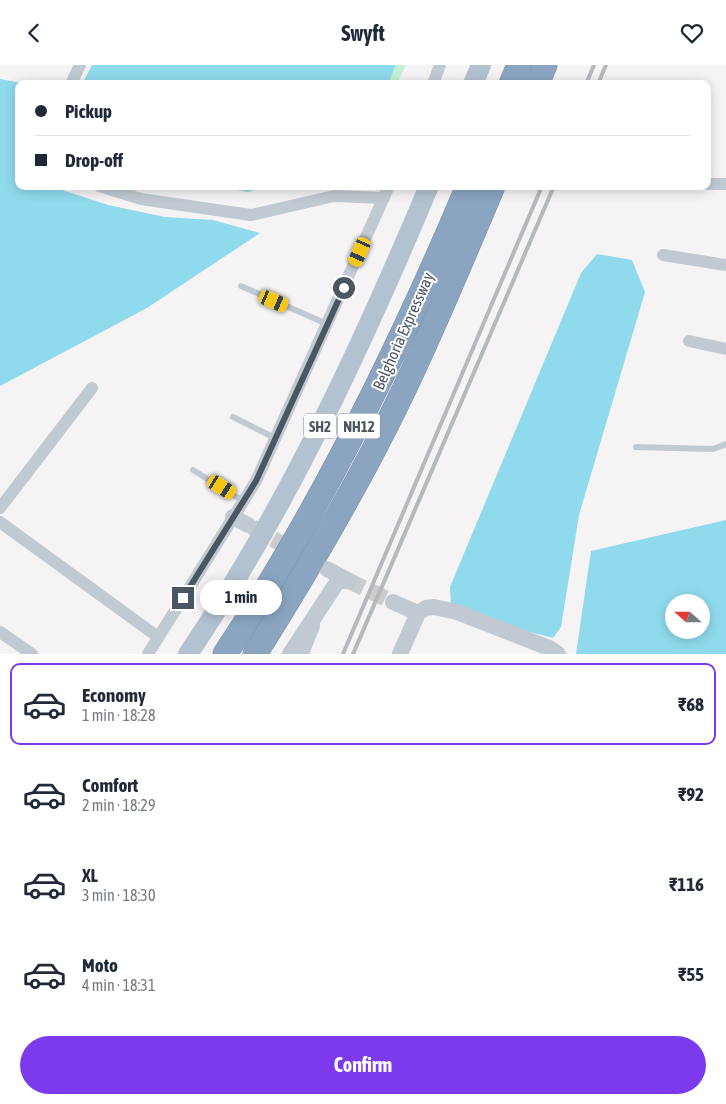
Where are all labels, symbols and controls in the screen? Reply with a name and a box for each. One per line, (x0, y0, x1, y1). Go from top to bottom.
icon: back (20, 19, 48, 47)
icon: heart (678, 19, 706, 47)
text: Swyft (341, 20, 385, 46)
text: Pickup (65, 100, 112, 122)
text: Drop-off (65, 149, 123, 171)
car (347, 235, 372, 269)
street label: Belghoria Expressway (369, 269, 438, 393)
route start (333, 277, 355, 299)
car (257, 288, 290, 314)
road number: SH2 (304, 413, 336, 439)
road number: NH12 (338, 413, 380, 439)
car (205, 473, 238, 501)
callout: 1 min (200, 581, 283, 615)
route end (172, 587, 194, 609)
text: 1 min (225, 588, 257, 606)
north arrow (665, 594, 710, 639)
map controls (665, 594, 710, 639)
icon: car (22, 682, 67, 727)
text: Economy (82, 684, 146, 706)
text: ₹68 (678, 693, 704, 715)
text: 1 min · 18:28 (82, 706, 155, 724)
icon: car (22, 772, 67, 817)
text: Comfort (82, 774, 138, 796)
text: ₹92 (678, 783, 704, 805)
text: 2 min · 18:29 (82, 796, 155, 814)
icon: car (22, 862, 67, 907)
text: XL (82, 864, 98, 886)
text: ₹116 (669, 873, 704, 895)
text: 3 min · 18:30 (82, 886, 155, 904)
icon: car (22, 952, 67, 997)
text: Moto (82, 954, 118, 976)
text: ₹55 (678, 963, 704, 985)
text: 4 min · 18:31 (82, 976, 155, 994)
button: Confirm (20, 1036, 706, 1094)

